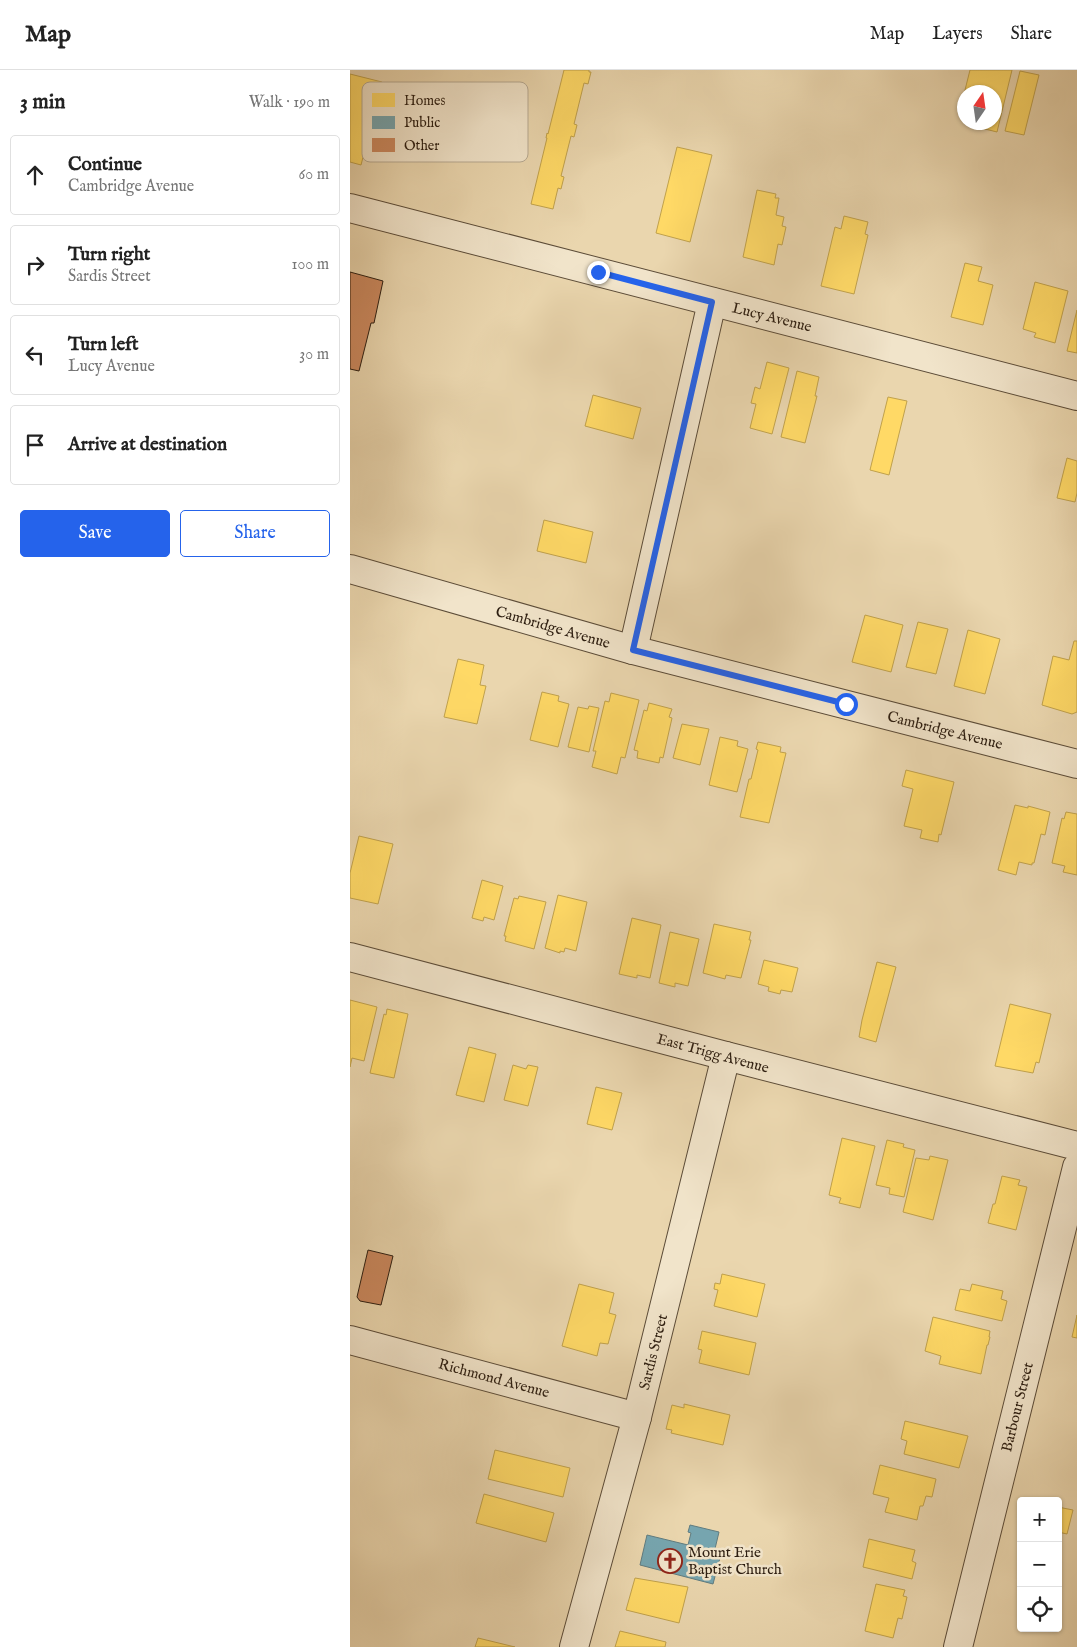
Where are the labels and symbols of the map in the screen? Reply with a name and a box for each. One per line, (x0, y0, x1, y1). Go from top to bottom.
legend (362, 82, 528, 162)
north arrow (957, 85, 1002, 130)
text: Homes (404, 92, 446, 110)
text: Public (404, 114, 440, 132)
text: Other (404, 137, 439, 155)
route end (587, 261, 610, 284)
street label: Lucy Avenue (730, 298, 814, 337)
street label: Cambridge Avenue (493, 602, 612, 653)
route start (835, 693, 858, 716)
street label: Cambridge Avenue (885, 707, 1005, 754)
street label: East Trigg Avenue (655, 1029, 771, 1078)
street label: Sardis Street (635, 1312, 672, 1392)
street label: Richmond Avenue (436, 1355, 552, 1402)
street label: Barbour Street (997, 1360, 1038, 1454)
place label: Mount Erie Baptist Church (688, 1543, 782, 1579)
church icon: Mount Erie Baptist Church (657, 1548, 683, 1574)

